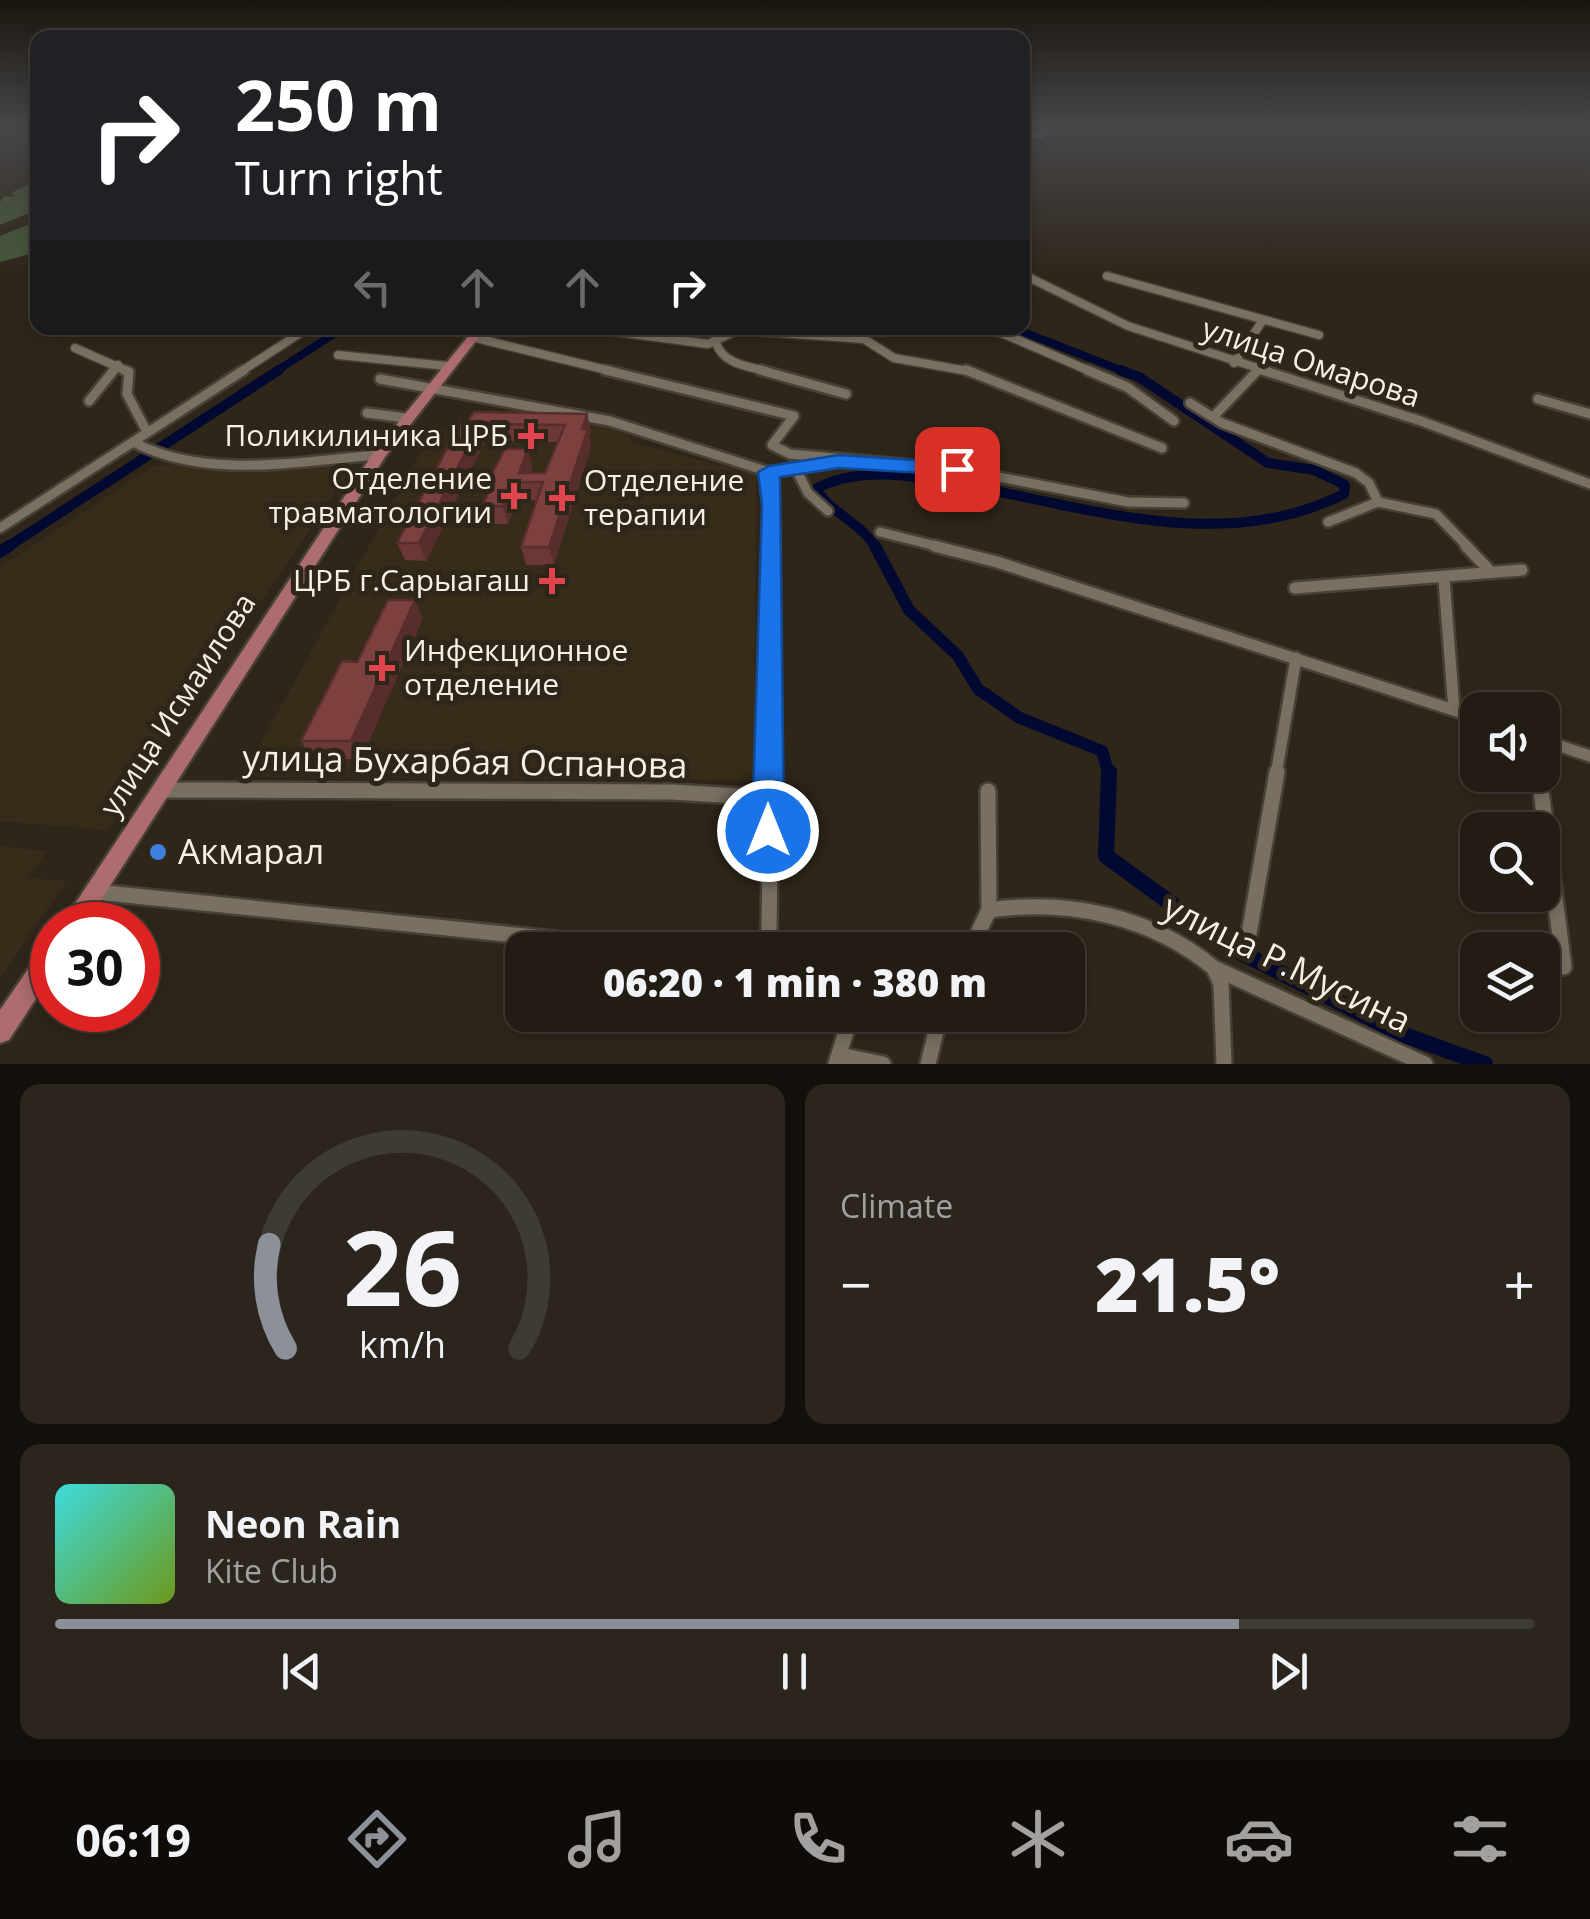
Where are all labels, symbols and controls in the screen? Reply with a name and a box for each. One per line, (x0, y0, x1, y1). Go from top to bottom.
text: 250 m (235, 56, 442, 152)
icon: right (70, 70, 200, 200)
text: Turn right (235, 147, 443, 208)
icon: left (345, 260, 400, 315)
icon: ahead (450, 260, 505, 315)
icon: ahead (555, 260, 610, 315)
icon: right (660, 260, 715, 315)
street label: улица Омарова (1197, 307, 1426, 416)
place label: Поликилиника ЦРБ (225, 414, 508, 455)
marker: Поликилиника ЦРБ (518, 423, 544, 449)
pin (915, 427, 1000, 512)
icon: arrive (930, 442, 985, 497)
place label: Отделение травматологии (268, 457, 492, 532)
place label: Отделение терапии (584, 459, 744, 534)
marker: Отделение травматологии (501, 483, 527, 509)
marker: Отделение терапии (549, 485, 575, 511)
place label: ЦРБ г.Сарыагаш (293, 559, 530, 600)
marker: ЦРБ г.Сарыагаш (539, 568, 565, 594)
street label: улица Исмаилова (89, 585, 264, 824)
place label: Инфекционное отделение (404, 629, 628, 704)
marker: Инфекционное отделение (369, 655, 395, 681)
map controls (1460, 692, 1560, 1032)
button: sound (1460, 692, 1560, 792)
street label: улица Бухарбая Оспанова (242, 733, 688, 788)
position arrow (716, 779, 820, 883)
button: search (1460, 812, 1560, 912)
place label: Акмарал (178, 827, 324, 874)
marker: Акмарал (147, 841, 169, 863)
street label: улица Р.Мусина (1156, 882, 1419, 1043)
speed limit sign: 30 (30, 902, 160, 1032)
button: layers (1460, 932, 1560, 1032)
text: 06:20 · 1 min · 380 m (603, 956, 987, 1008)
text: Climate (840, 1184, 953, 1227)
text: 26 (343, 1195, 462, 1336)
text: 21.5° (1095, 1232, 1280, 1334)
text: − (840, 1246, 871, 1321)
text: + (1504, 1246, 1535, 1321)
text: km/h (359, 1320, 446, 1368)
text: Neon Rain (205, 1497, 401, 1549)
text: Kite Club (205, 1549, 338, 1592)
icon: previous (274, 1644, 329, 1699)
icon: pause (767, 1644, 822, 1699)
icon: next (1261, 1644, 1316, 1699)
icon: directions (342, 1804, 412, 1874)
icon: music (562, 1804, 632, 1874)
icon: phone (783, 1804, 853, 1874)
icon: climate (1003, 1804, 1073, 1874)
icon: car (1224, 1804, 1294, 1874)
icon: filters (1445, 1804, 1515, 1874)
text: 06:19 (75, 1809, 191, 1870)

